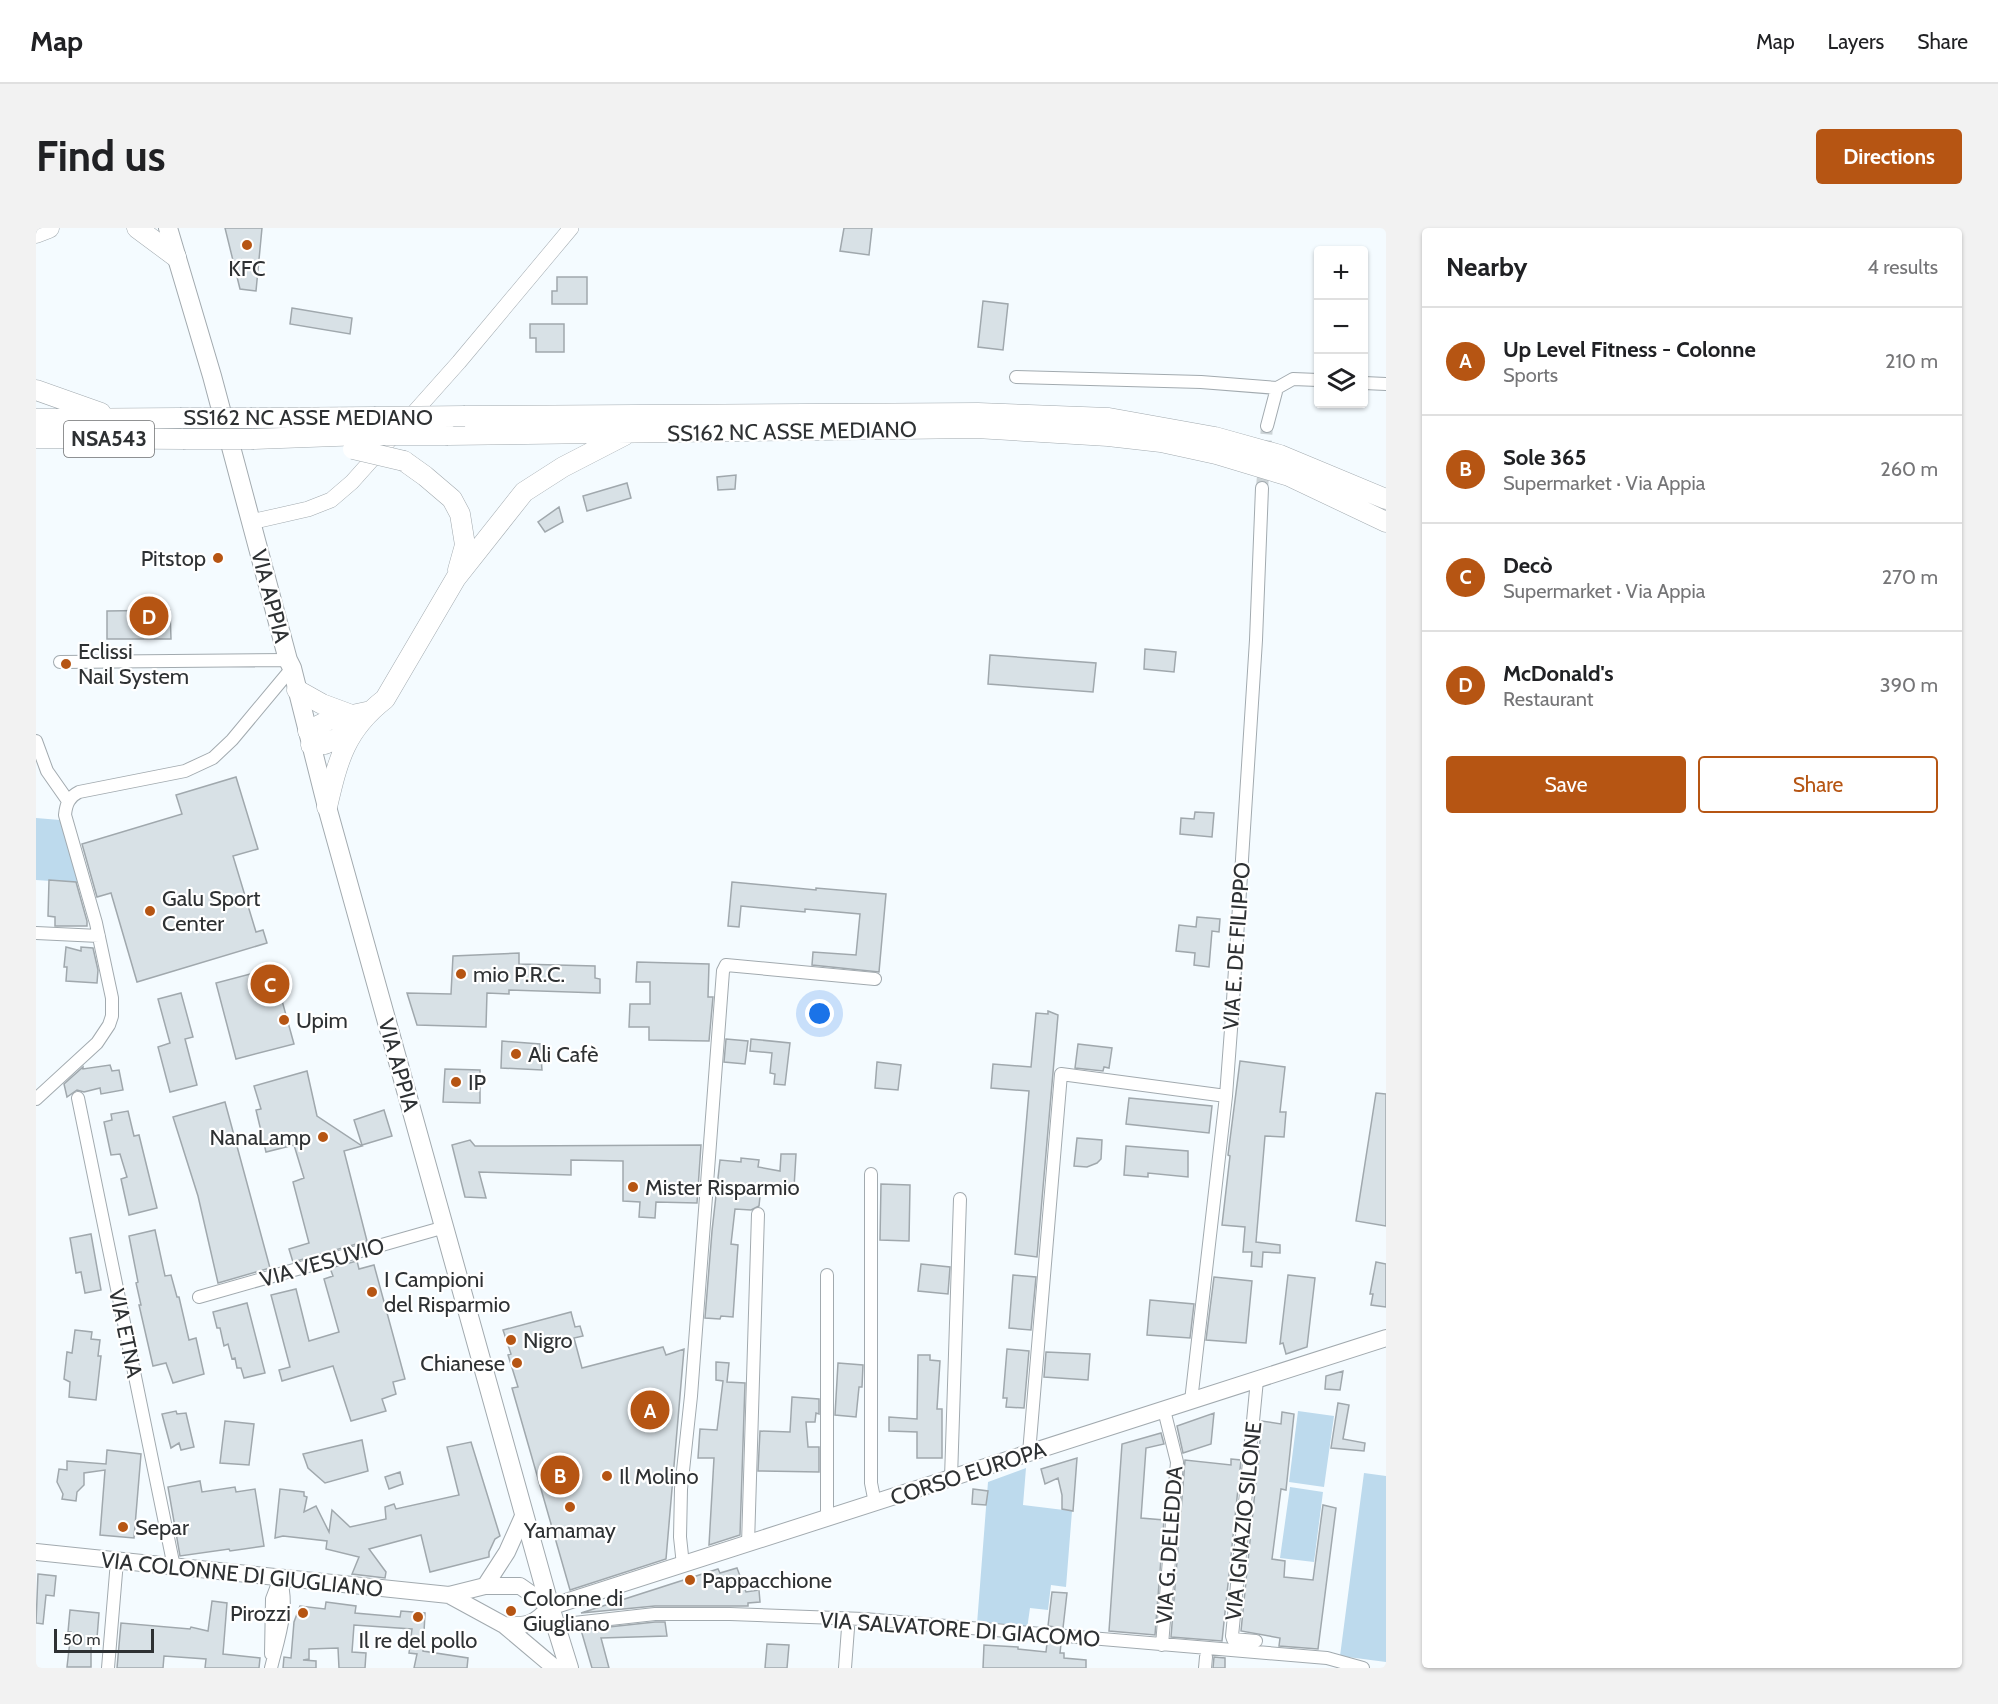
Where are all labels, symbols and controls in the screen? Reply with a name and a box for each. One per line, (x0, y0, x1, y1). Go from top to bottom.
text: Map (30, 24, 83, 58)
text: Map (1756, 29, 1795, 54)
text: Layers (1828, 29, 1884, 54)
text: Share (1917, 29, 1968, 54)
button: Directions (1816, 129, 1962, 184)
text: Find us (36, 130, 165, 182)
marker: KFC (240, 238, 254, 252)
map controls (1314, 246, 1368, 408)
button: + (1314, 246, 1368, 300)
text: Nearby (1446, 251, 1527, 283)
place label: KFC (228, 255, 266, 282)
text: 4 results (1867, 255, 1938, 279)
button: − (1314, 300, 1368, 354)
text: Up Level Fitness - Colonne (1503, 336, 1756, 363)
text: A (1459, 349, 1472, 373)
text: 210 m (1885, 349, 1938, 373)
button: layers (1314, 354, 1368, 408)
text: Sports (1503, 363, 1558, 387)
street label: SS162 NC ASSE MEDIANO (183, 404, 433, 431)
street label: SS162 NC ASSE MEDIANO (667, 416, 917, 447)
road number: NSA543 (64, 421, 154, 457)
text: Sole 365 (1503, 444, 1586, 471)
text: B (1459, 457, 1472, 481)
text: 260 m (1880, 457, 1938, 481)
text: Supermarket · Via Appia (1503, 471, 1705, 495)
place label: Pitstop (141, 545, 206, 572)
street label: VIA APPIA (245, 547, 296, 646)
marker: Pitstop (211, 551, 225, 565)
text: Decò (1503, 552, 1553, 579)
text: C (1459, 565, 1472, 589)
text: 270 m (1882, 565, 1938, 589)
text: Supermarket · Via Appia (1503, 579, 1705, 603)
pin: D (130, 594, 168, 638)
place label: Eclissi Nail System (78, 638, 189, 690)
marker: Eclissi Nail System (59, 657, 73, 671)
text: McDonald's (1503, 660, 1614, 687)
text: D (1458, 673, 1473, 697)
text: 390 m (1880, 673, 1938, 697)
text: Restaurant (1503, 687, 1594, 711)
button: Save (1446, 756, 1686, 813)
button: Share (1698, 756, 1938, 813)
street label: VIA E. DE FILIPPO (1217, 861, 1256, 1031)
place label: Galu Sport Center (162, 885, 261, 937)
marker: Galu Sport Center (143, 904, 157, 918)
place label: mio P.R.C. (473, 961, 565, 988)
pin: C (250, 962, 290, 1006)
marker: mio P.R.C. (454, 967, 468, 981)
your location (805, 999, 834, 1028)
place label: Upim (296, 1007, 348, 1034)
marker: Upim (277, 1013, 291, 1027)
street label: VIA APPIA (372, 1016, 425, 1115)
place label: Ali Cafè (528, 1041, 599, 1068)
marker: Ali Cafè (509, 1047, 523, 1061)
place label: IP (468, 1069, 487, 1096)
marker: IP (449, 1075, 463, 1089)
place label: NanaLamp (210, 1124, 311, 1151)
marker: NanaLamp (316, 1130, 330, 1144)
place label: Mister Risparmio (645, 1174, 800, 1201)
marker: Mister Risparmio (626, 1180, 640, 1194)
street label: VIA VESUVIO (257, 1232, 387, 1293)
place label: I Campioni del Risparmio (384, 1266, 510, 1318)
marker: I Campioni del Risparmio (365, 1285, 379, 1299)
street label: VIA ETNA (103, 1286, 148, 1381)
place label: Nigro (523, 1327, 573, 1354)
marker: Nigro (504, 1333, 518, 1347)
place label: Chianese (420, 1350, 505, 1377)
marker: Chianese (510, 1356, 524, 1370)
pin: A (630, 1388, 670, 1432)
street label: VIA IGNAZIO SILONE (1220, 1420, 1267, 1622)
street label: CORSO EUROPA (887, 1436, 1050, 1511)
pin: B (540, 1452, 580, 1498)
place label: Il Molino (619, 1463, 699, 1490)
street label: VIA G. DELEDDA (1151, 1465, 1189, 1625)
marker: Il Molino (600, 1469, 614, 1483)
marker: Yamamay (563, 1500, 577, 1514)
place label: Separ (135, 1514, 189, 1541)
place label: Yamamay (523, 1517, 616, 1544)
marker: Separ (116, 1520, 130, 1534)
street label: VIA COLONNE DI GIUGLIANO (100, 1546, 384, 1603)
place label: Pappacchione (702, 1567, 832, 1594)
marker: Pappacchione (683, 1573, 697, 1587)
place label: Colonne di Giugliano (523, 1585, 623, 1637)
place label: Pirozzi (230, 1600, 291, 1627)
marker: Colonne di Giugliano (504, 1604, 518, 1618)
marker: Pirozzi (296, 1606, 310, 1620)
street label: VIA SALVATORE DI GIACOMO (819, 1606, 1101, 1653)
marker: Il re del pollo (411, 1610, 425, 1624)
scale bar (54, 1626, 154, 1654)
place label: Il re del pollo (359, 1627, 477, 1654)
text: 50 m (63, 1630, 100, 1649)

